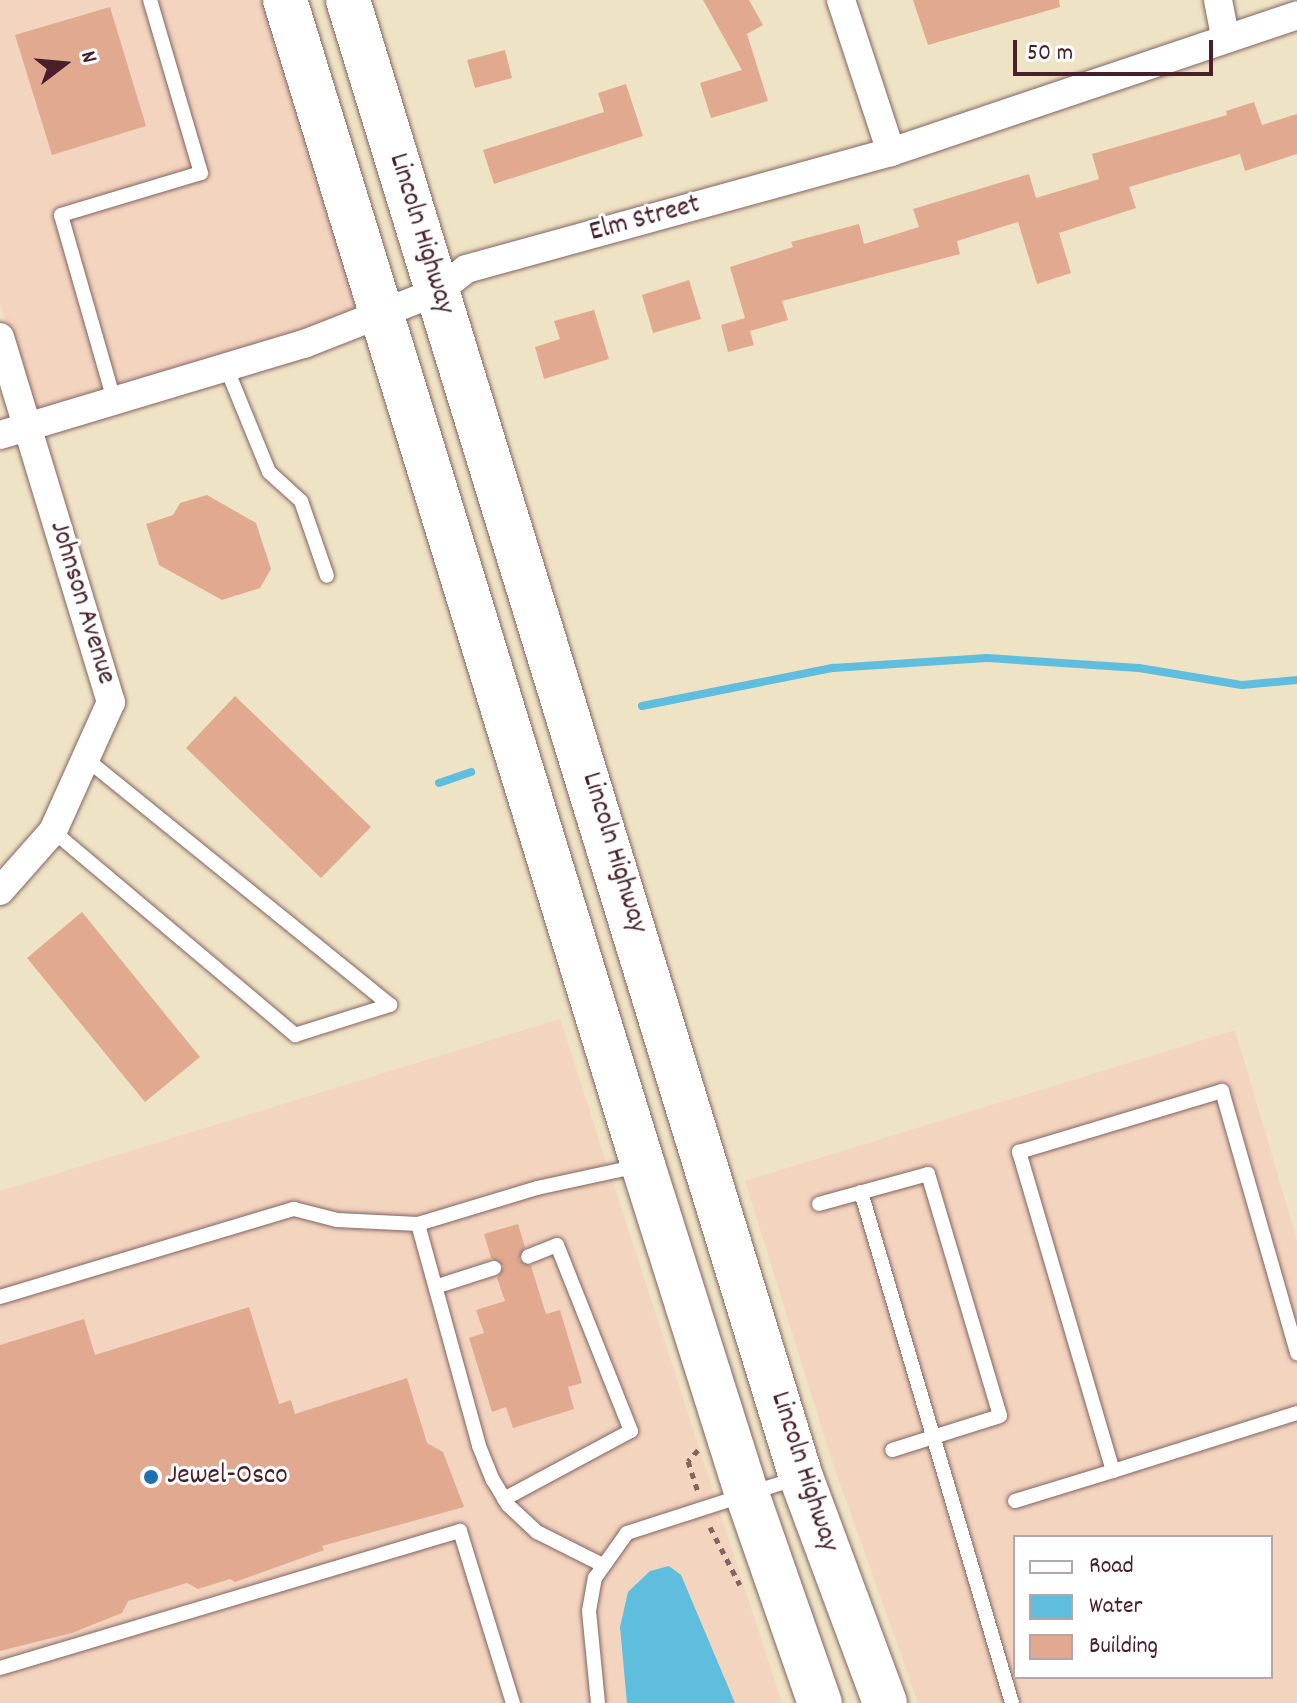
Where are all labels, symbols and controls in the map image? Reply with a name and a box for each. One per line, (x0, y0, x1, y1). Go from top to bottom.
north arrow (24, 24, 104, 104)
scale bar (1017, 24, 1217, 74)
text: 50 m (1027, 37, 1073, 71)
text: N (71, 48, 104, 67)
street label: Lincoln Highway (380, 150, 460, 318)
street label: Elm Street (586, 189, 704, 251)
street label: Johnson Avenue (40, 517, 122, 689)
street label: Lincoln Highway (573, 769, 653, 937)
street label: Lincoln Highway (761, 1388, 845, 1556)
place label: Jewel-Osco (167, 1460, 288, 1494)
marker: Jewel-Osco (142, 1468, 160, 1486)
legend (1013, 1535, 1273, 1679)
text: Road (1089, 1550, 1134, 1584)
text: Water (1089, 1590, 1142, 1624)
text: Building (1089, 1630, 1158, 1664)

